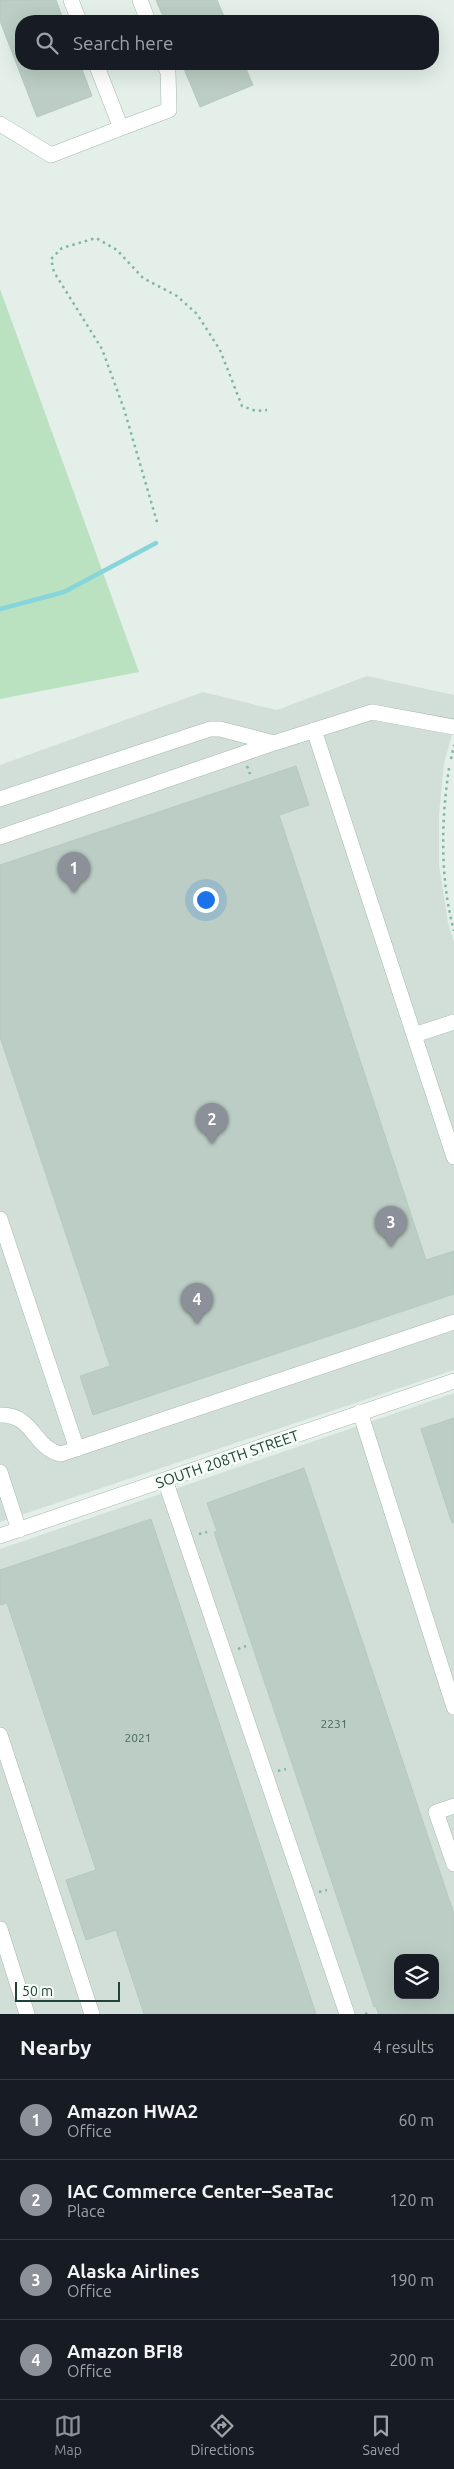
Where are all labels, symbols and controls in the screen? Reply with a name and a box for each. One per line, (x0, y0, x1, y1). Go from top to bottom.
search box (15, 15, 439, 70)
icon: search (33, 29, 61, 57)
text: Search here (73, 32, 173, 54)
pin: 1 (58, 852, 90, 893)
your location (193, 887, 219, 913)
pin: 2 (196, 1103, 228, 1144)
pin: 3 (375, 1206, 407, 1247)
pin: 4 (181, 1283, 213, 1324)
street label: SOUTH 208TH STREET (153, 1426, 301, 1492)
house number: 2231 (320, 1717, 348, 1730)
house number: 2021 (124, 1731, 152, 1744)
map controls (394, 1954, 439, 1999)
button: layers (394, 1954, 439, 1999)
scale bar (15, 1979, 120, 2002)
text: 50 m (22, 1983, 53, 1999)
text: Nearby (20, 2035, 91, 2059)
text: 4 results (373, 2038, 434, 2056)
text: Amazon HWA2 (67, 2100, 198, 2122)
text: 1 (31, 2111, 41, 2129)
text: 60 m (398, 2111, 434, 2129)
text: Office (67, 2122, 112, 2140)
text: IAC Commerce Center–SeaTac (67, 2180, 333, 2202)
text: 2 (31, 2191, 41, 2209)
text: 120 m (389, 2191, 434, 2209)
text: Place (67, 2202, 105, 2220)
text: Alaska Airlines (67, 2260, 199, 2282)
text: 3 (31, 2271, 41, 2289)
text: 190 m (389, 2271, 434, 2289)
text: Office (67, 2282, 112, 2300)
text: Amazon BFI8 (67, 2340, 183, 2362)
text: 4 (31, 2351, 41, 2369)
text: 200 m (389, 2351, 434, 2369)
text: Office (67, 2362, 112, 2380)
tab: Map (54, 2412, 82, 2458)
tab: Directions (190, 2412, 254, 2458)
tab: Saved (363, 2412, 400, 2458)

